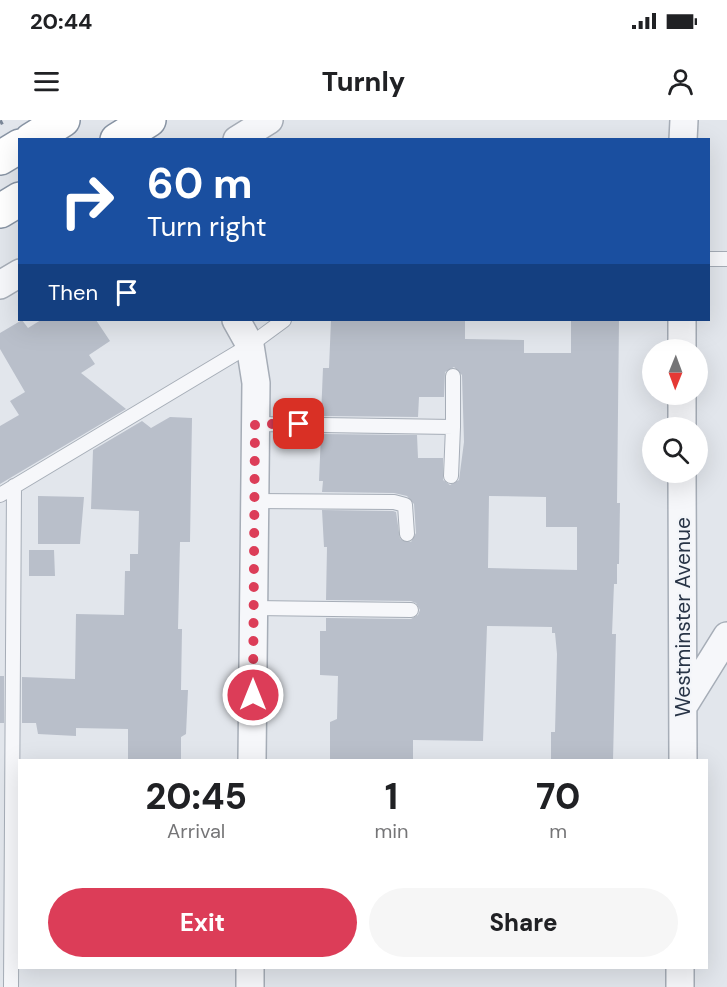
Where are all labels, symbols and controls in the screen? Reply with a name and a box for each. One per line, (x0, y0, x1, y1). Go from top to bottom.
text: 20:44 (30, 7, 92, 36)
text: Turnly (322, 64, 405, 99)
icon: menu (30, 65, 63, 98)
icon: person (664, 65, 697, 98)
text: 60 m (147, 156, 253, 211)
icon: right (48, 162, 126, 240)
text: Turn right (147, 209, 267, 244)
icon: arrive (110, 276, 143, 309)
text: Then (48, 278, 98, 307)
north arrow (642, 339, 708, 405)
map controls (642, 339, 708, 483)
pin (273, 398, 324, 449)
icon: arrive (282, 407, 315, 440)
button: search (642, 417, 708, 483)
street label: Westminster Avenue (669, 517, 697, 717)
position arrow (221, 663, 285, 727)
text: 20:45 (145, 773, 247, 820)
text: 1 (385, 773, 398, 820)
text: 70 (536, 773, 581, 820)
text: Arrival (167, 818, 225, 844)
text: min (374, 818, 408, 844)
text: m (549, 818, 567, 844)
button: Exit (48, 888, 357, 957)
button: Share (369, 888, 678, 957)

